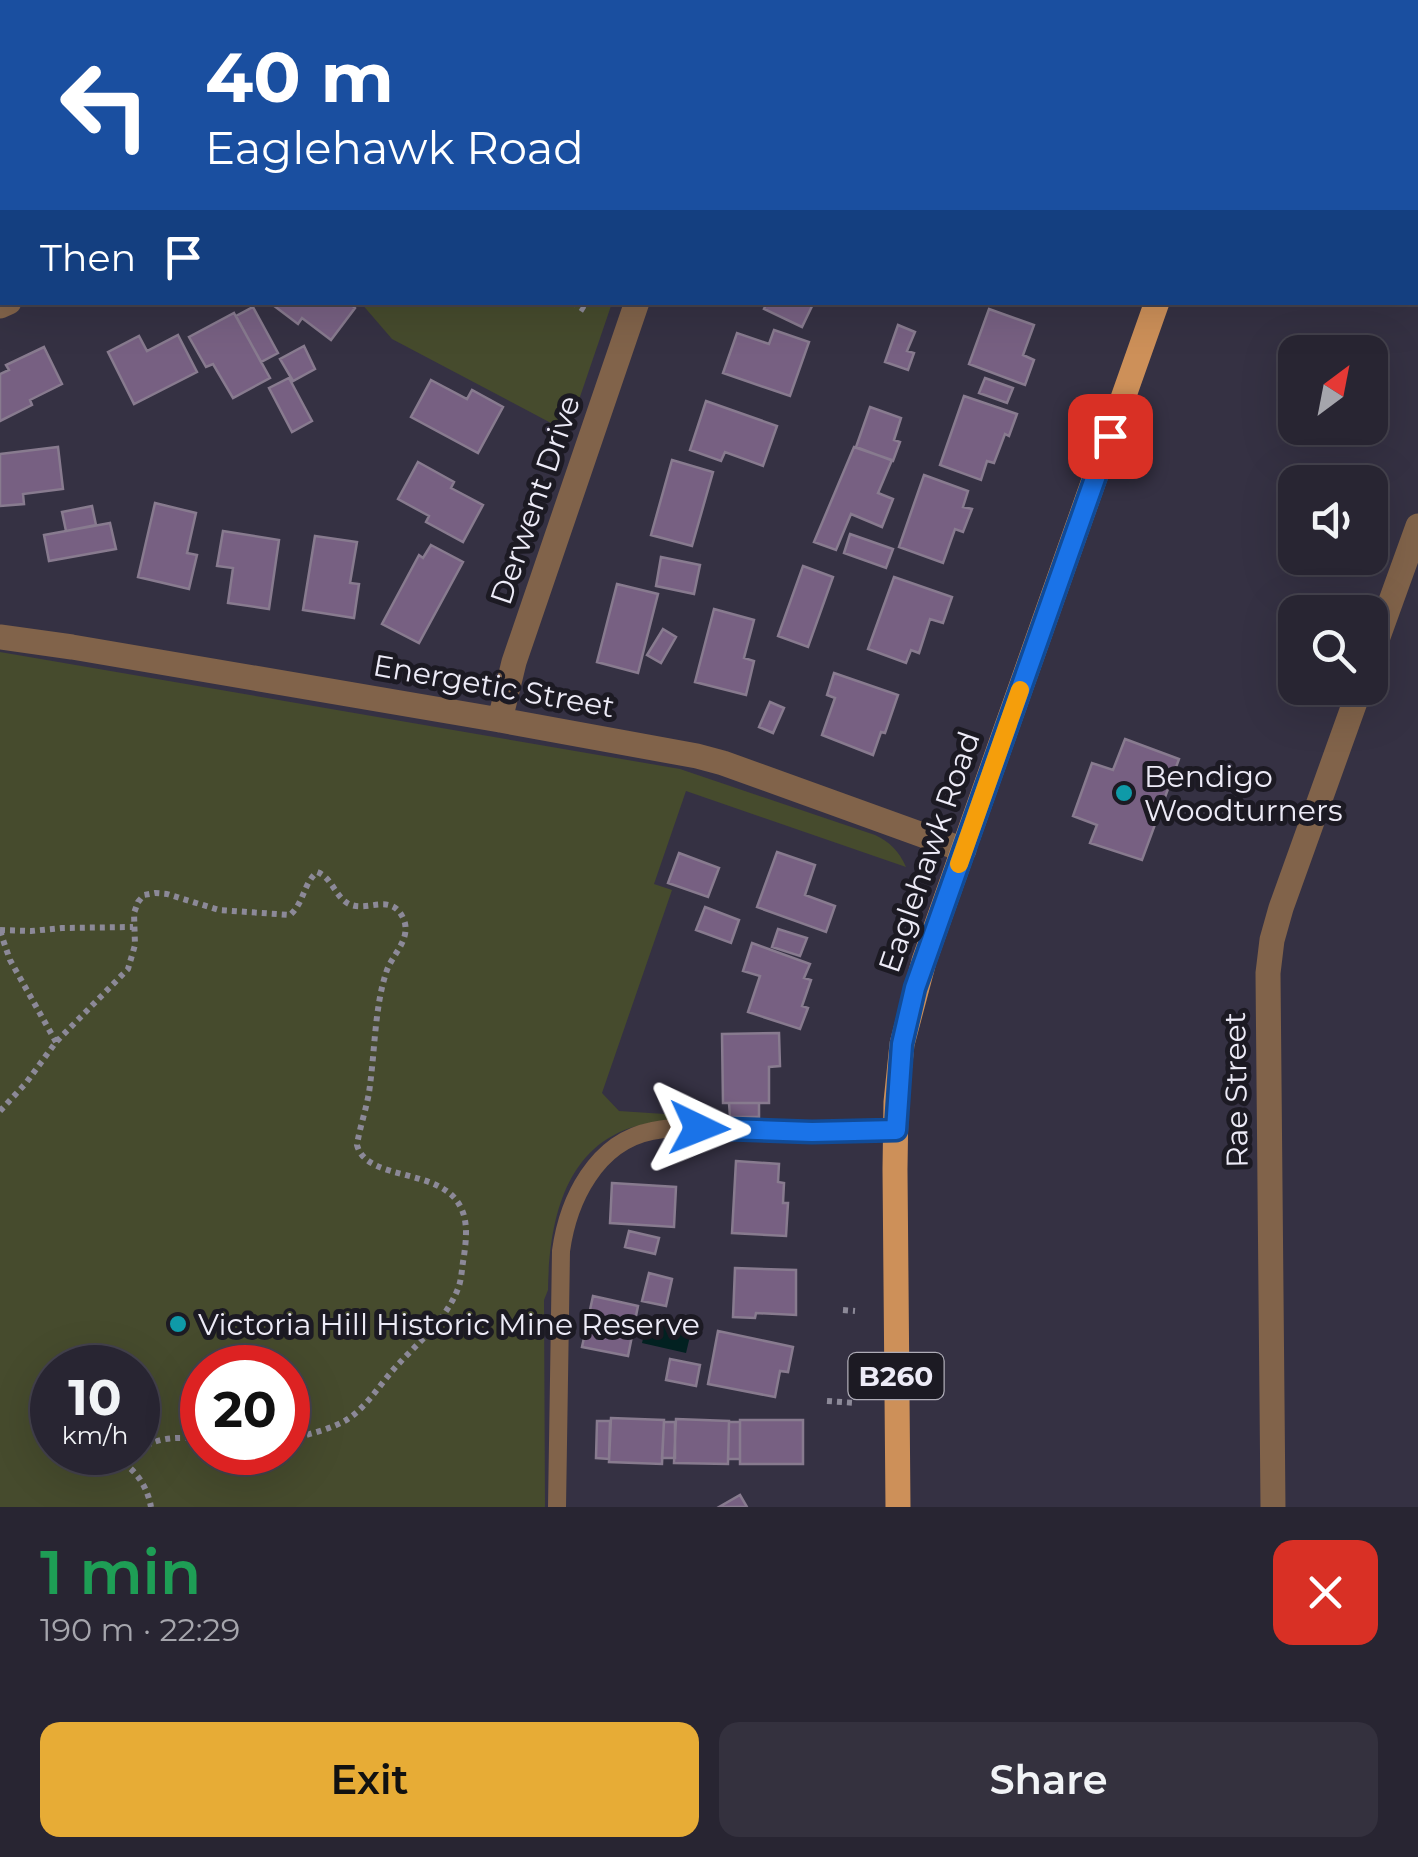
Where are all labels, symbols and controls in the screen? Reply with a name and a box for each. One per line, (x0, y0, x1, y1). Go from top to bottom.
text: 40 m (205, 34, 394, 120)
icon: left (40, 40, 170, 170)
text: Eaglehawk Road (205, 120, 584, 175)
icon: arrive (156, 230, 211, 285)
text: Then (40, 234, 136, 281)
north arrow (1278, 335, 1388, 445)
map controls (1278, 335, 1388, 705)
street label: Derwent Drive (482, 391, 588, 609)
pin (1068, 394, 1153, 479)
icon: arrive (1083, 409, 1138, 464)
button: sound (1278, 465, 1388, 575)
button: search (1278, 595, 1388, 705)
street label: Energetic Street (370, 647, 618, 725)
street label: Eaglehawk Road (870, 727, 988, 977)
place label: Bendigo Woodturners (1144, 758, 1343, 829)
marker: Bendigo Woodturners (1113, 782, 1135, 804)
street label: Rae Street (1216, 1012, 1256, 1168)
position arrow (647, 1076, 751, 1180)
place label: Victoria Hill Historic Mine Reserve (198, 1306, 700, 1343)
marker: Victoria Hill Historic Mine Reserve (167, 1313, 189, 1335)
speed limit sign: 20 (180, 1345, 310, 1475)
road number: B260 (848, 1353, 944, 1399)
text: 10 (68, 1367, 122, 1428)
text: km/h (62, 1420, 128, 1450)
text: 1 min (40, 1536, 201, 1609)
button: close (1273, 1540, 1378, 1645)
text: 190 m · 22:29 (40, 1610, 240, 1649)
button: Exit (40, 1722, 699, 1837)
button: Share (719, 1722, 1378, 1837)

